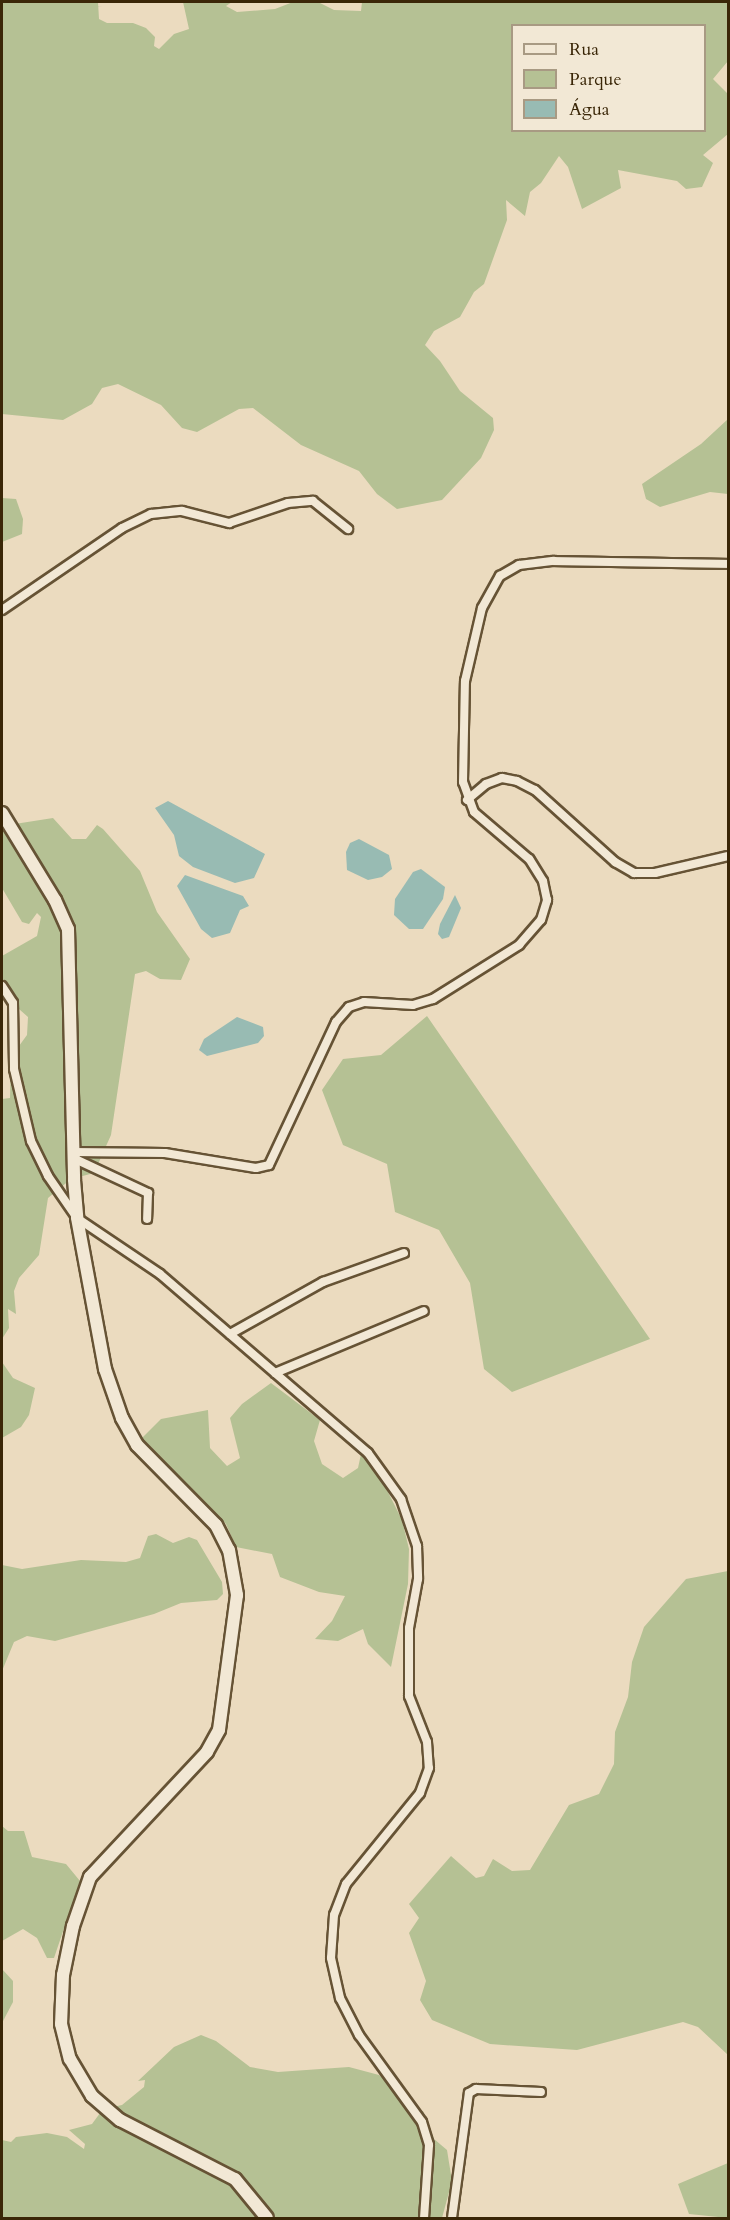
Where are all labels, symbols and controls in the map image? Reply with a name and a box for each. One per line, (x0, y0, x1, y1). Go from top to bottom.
legend (511, 24, 706, 132)
text: Rua (569, 37, 599, 62)
text: Parque (569, 67, 622, 92)
text: Água (569, 97, 610, 122)

